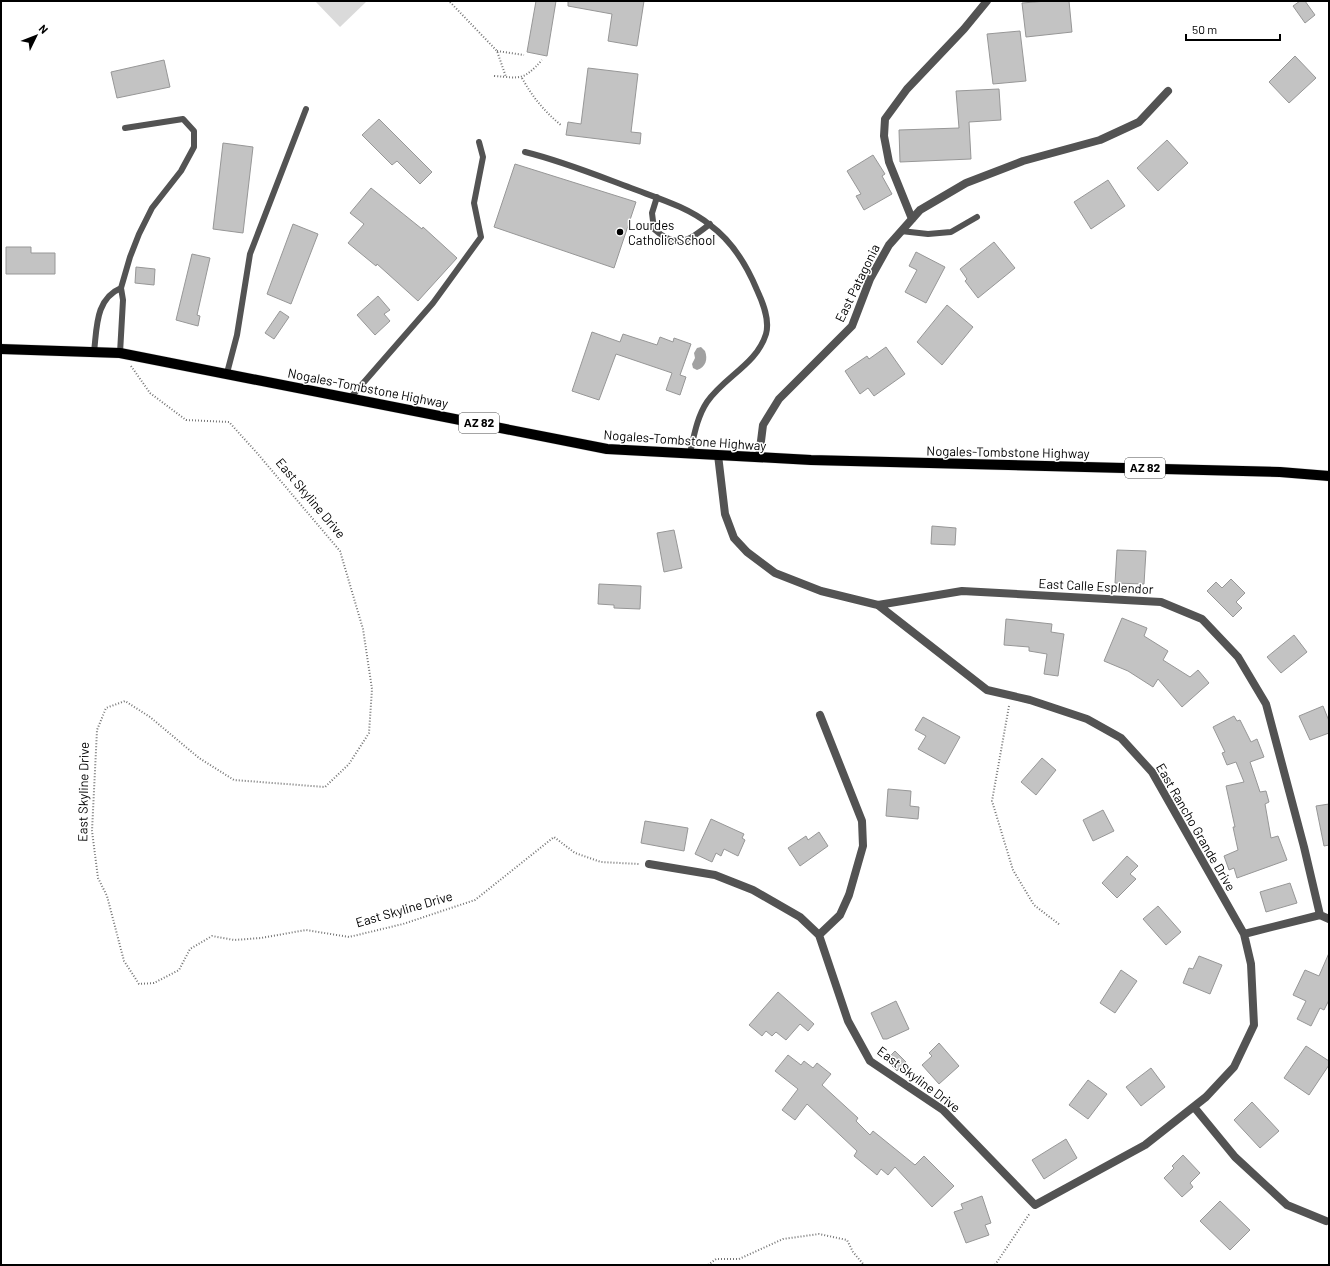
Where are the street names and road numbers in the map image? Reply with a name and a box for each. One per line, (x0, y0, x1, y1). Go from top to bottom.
street label: East Patagonia (831, 241, 883, 325)
street label: Nogales-Tombstone Highway (286, 365, 450, 411)
road number: AZ 82 (459, 413, 499, 433)
street label: Nogales-Tombstone Highway (603, 426, 767, 454)
street label: Nogales-Tombstone Highway (926, 443, 1090, 461)
street label: East Skyline Drive (273, 455, 349, 541)
road number: AZ 82 (1125, 458, 1165, 478)
street label: East Calle Esplendor (1038, 575, 1154, 597)
street label: East Skyline Drive (74, 742, 92, 842)
street label: East Rancho Grande Drive (1153, 760, 1239, 894)
street label: East Skyline Drive (354, 888, 454, 930)
street label: East Skyline Drive (874, 1043, 964, 1115)

